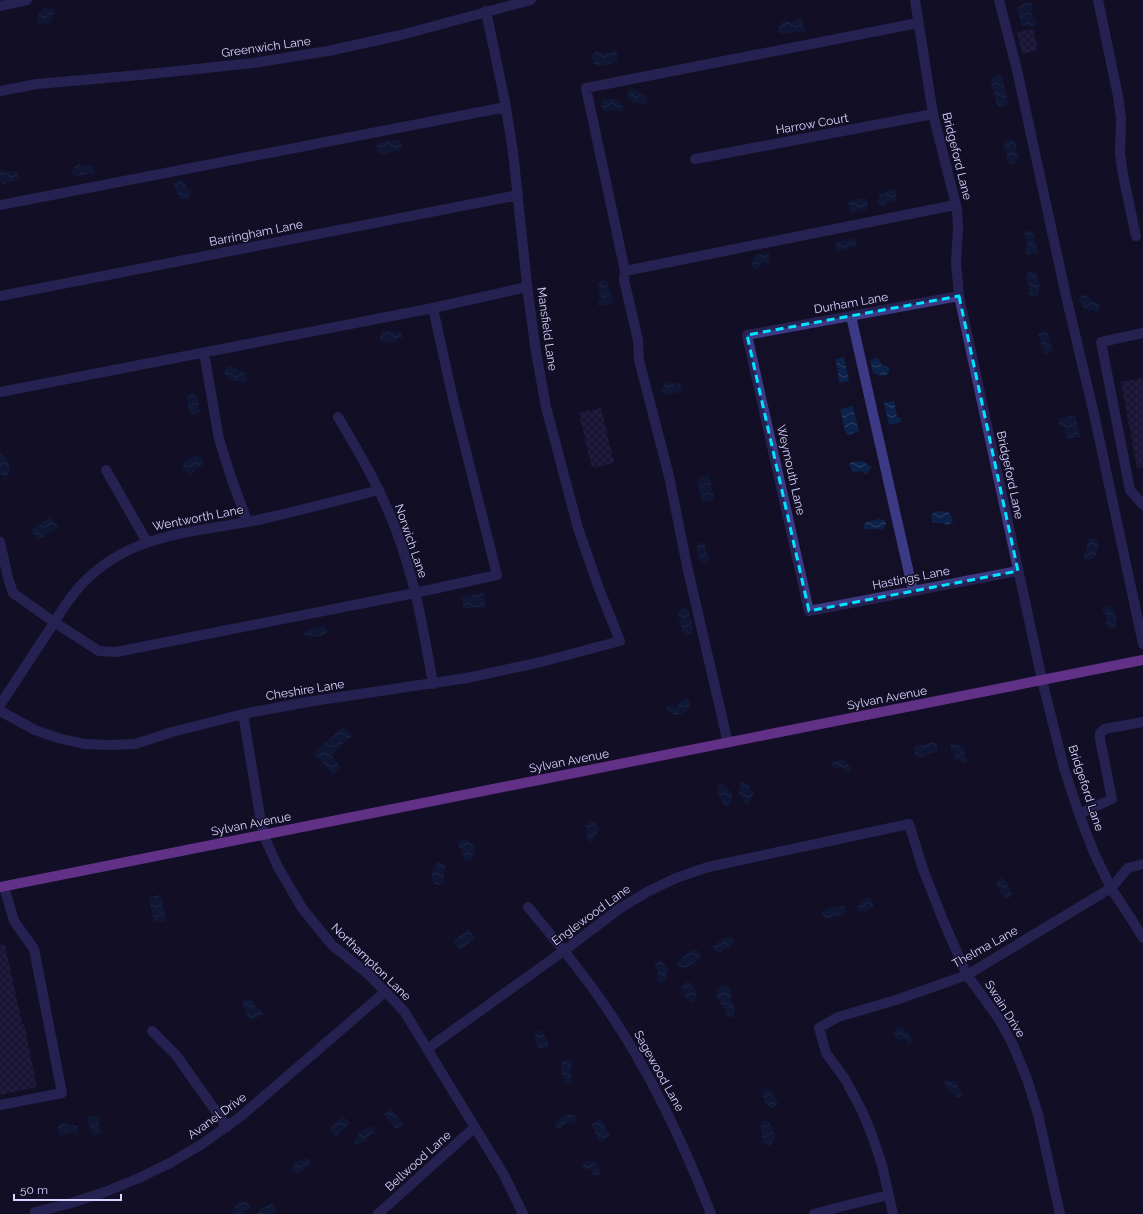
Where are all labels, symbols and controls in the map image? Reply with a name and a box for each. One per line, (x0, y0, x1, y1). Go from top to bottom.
street label: Greenwich Lane (220, 34, 312, 60)
street label: Harrow Court (774, 111, 850, 137)
street label: Bridgeford Lane (939, 111, 975, 201)
street label: Barringham Lane (208, 217, 304, 249)
street label: Mansfield Lane (534, 286, 560, 372)
street label: Durham Lane (813, 290, 889, 316)
street label: Weymouth Lane (774, 424, 808, 516)
street label: Bridgeford Lane (994, 430, 1026, 520)
street label: Wentworth Lane (151, 502, 245, 534)
street label: Norwich Lane (392, 502, 430, 580)
street label: Hastings Lane (871, 564, 951, 592)
street label: Cheshire Lane (265, 677, 345, 703)
street label: Sylvan Avenue (846, 683, 928, 713)
street label: Bridgeford Lane (1065, 743, 1107, 833)
street label: Sylvan Avenue (528, 746, 610, 776)
street label: Sylvan Avenue (210, 809, 292, 839)
street label: Englewood Lane (549, 882, 633, 948)
street label: Northampton Lane (328, 920, 414, 1004)
street label: Thelma Lane (950, 923, 1020, 971)
street label: Swain Drive (982, 978, 1028, 1040)
street label: Sagewood Lane (631, 1028, 687, 1114)
street label: Avanel Drive (185, 1090, 249, 1142)
street label: Bellwood Lane (382, 1128, 454, 1194)
scale bar (14, 1176, 121, 1202)
text: 50 m (20, 1183, 48, 1197)

